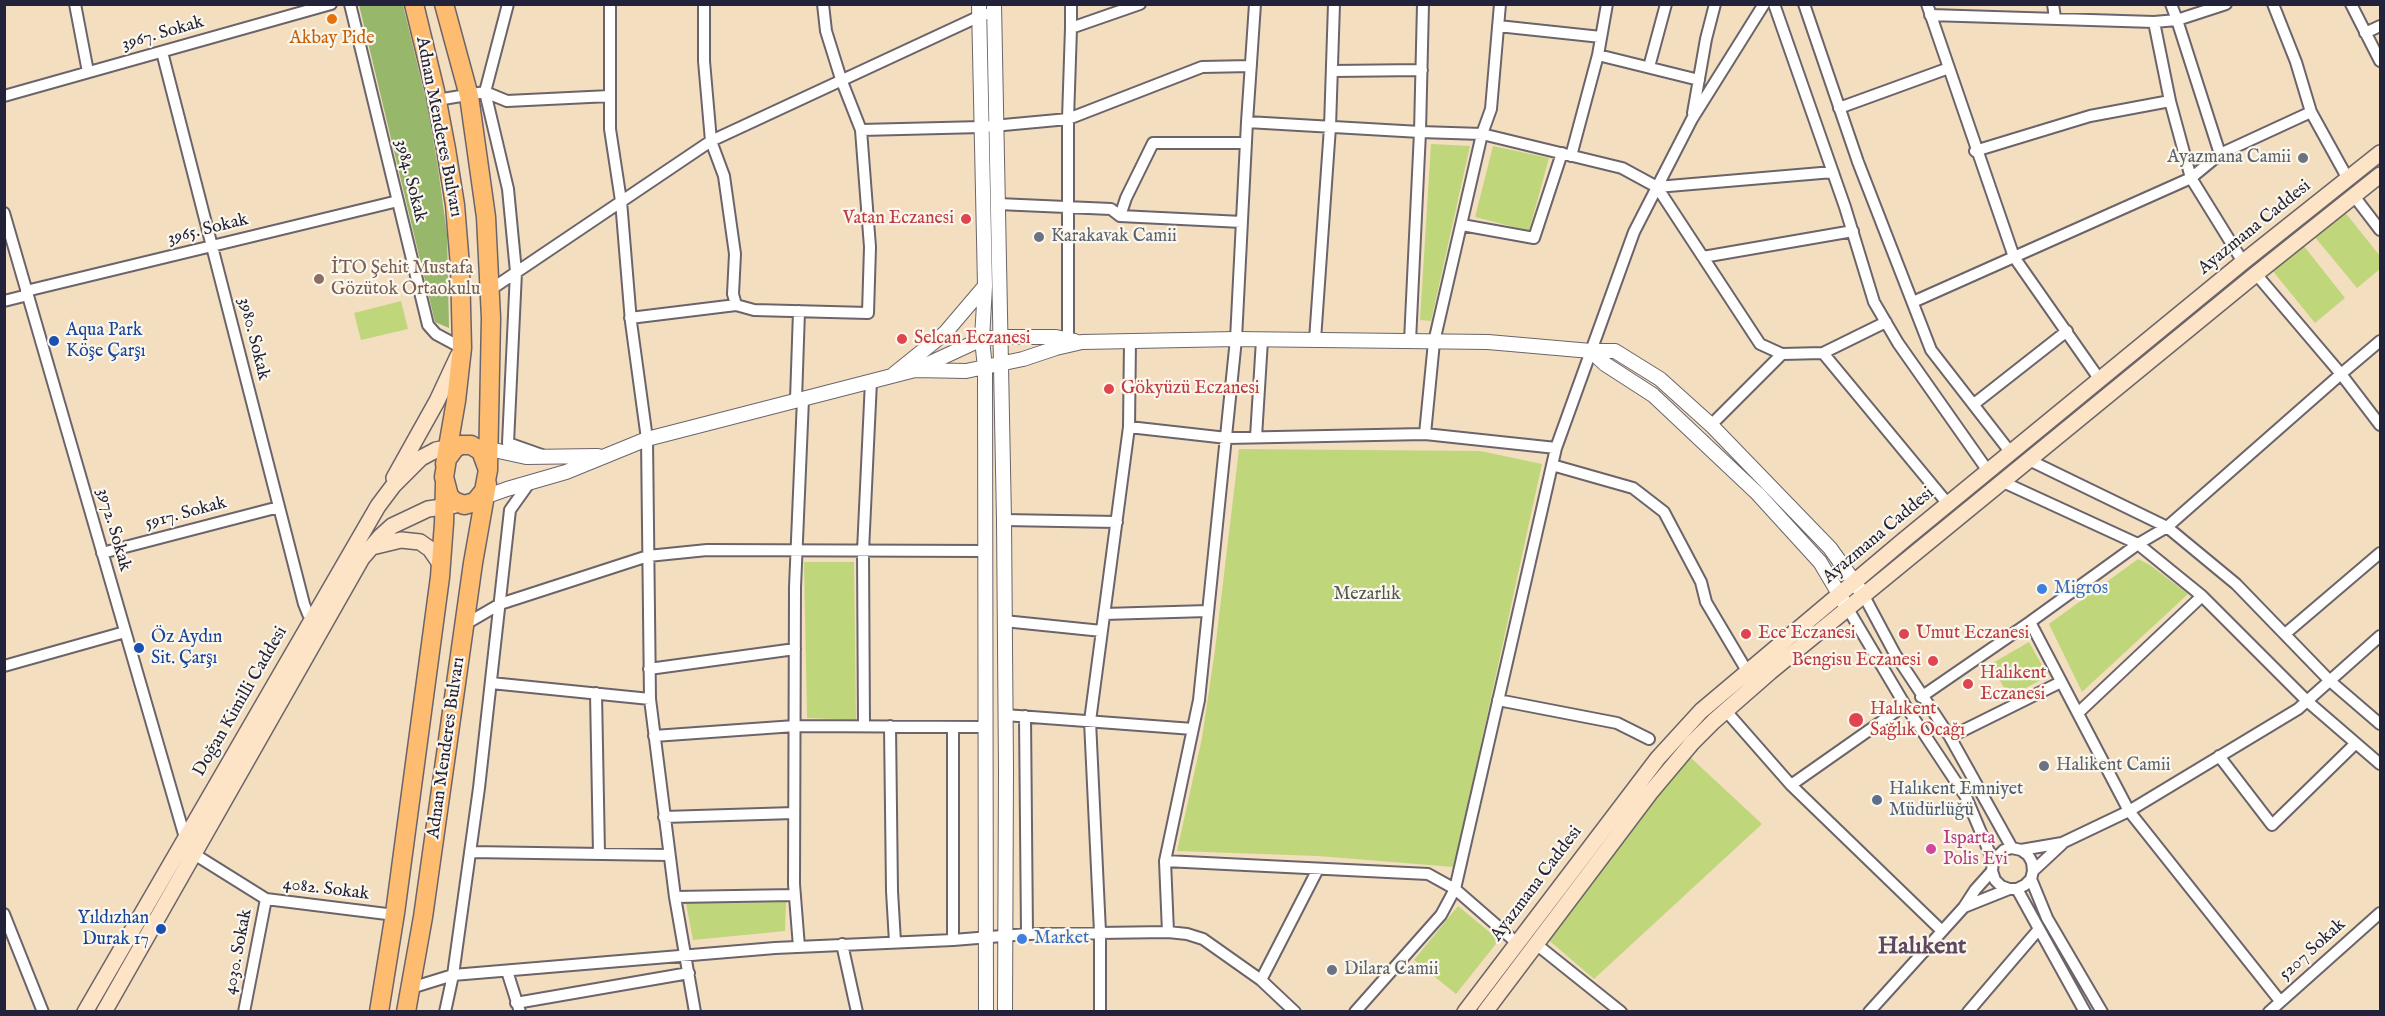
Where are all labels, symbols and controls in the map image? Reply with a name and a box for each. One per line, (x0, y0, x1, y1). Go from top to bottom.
street label: 3967. Sokak (120, 12, 206, 56)
marker: Akbay Pide (325, 12, 339, 26)
place label: Akbay Pide (290, 28, 374, 50)
street label: Adnan Menderes Bulvarı (410, 35, 466, 219)
street label: 3984. Sokak (389, 137, 431, 225)
place label: Ayazmana Camii (2167, 147, 2291, 169)
marker: Ayazmana Camii (2296, 151, 2310, 165)
street label: Ayazmana Caddesi (2194, 176, 2316, 280)
place label: Vatan Eczanesi (843, 208, 954, 230)
street label: 3965. Sokak (165, 210, 251, 250)
marker: Vatan Eczanesi (959, 212, 973, 226)
place label: Karakavak Camii (1051, 226, 1177, 248)
marker: Karakavak Camii (1032, 230, 1046, 244)
place label: İTO Şehit Mustafa Gözütok Ortaokulu (331, 258, 480, 300)
marker: İTO Şehit Mustafa Gözütok Ortaokulu (312, 272, 326, 286)
street label: 3980. Sokak (232, 296, 274, 382)
place label: Aqua Park Köşe Çarşı (66, 320, 146, 362)
place label: Selcan Eczanesi (914, 328, 1031, 350)
marker: Selcan Eczanesi (895, 332, 909, 346)
marker: Aqua Park Köşe Çarşı (47, 334, 61, 348)
place label: Gökyüzü Eczanesi (1121, 378, 1260, 400)
marker: Gökyüzü Eczanesi (1102, 382, 1116, 396)
street label: Ayazmana Caddesi (1819, 483, 1939, 589)
street label: 3972. Sokak (91, 486, 135, 574)
street label: 5917. Sokak (143, 493, 229, 535)
place label: Migros (2054, 578, 2108, 600)
marker: Migros (2035, 582, 2049, 596)
park label: Mezarlık (1333, 584, 1401, 606)
street label: Doğan Kimilli Caddesi (189, 623, 293, 781)
place label: Ece Eczanesi (1758, 623, 1856, 645)
place label: Umut Eczanesi (1916, 623, 2029, 645)
place label: Öz Aydın Sit. Çarşı (151, 627, 222, 670)
marker: Ece Eczanesi (1739, 627, 1753, 641)
marker: Umut Eczanesi (1897, 627, 1911, 641)
marker: Öz Aydın Sit. Çarşı (132, 641, 146, 655)
place label: Bengisu Eczanesi (1792, 650, 1921, 672)
marker: Bengisu Eczanesi (1926, 654, 1940, 668)
street label: Adnan Menderes Bulvarı (424, 656, 470, 840)
place label: Halıkent Eczanesi (1980, 663, 2046, 706)
marker: Halıkent Eczanesi (1961, 677, 1975, 691)
place label: Halıkent Sağlık Ocağı (1870, 699, 1965, 742)
marker: Halıkent Sağlık Ocağı (1847, 711, 1865, 729)
place label: Halikent Camii (2056, 755, 2171, 777)
marker: Halikent Camii (2037, 759, 2051, 773)
place label: Halıkent Emniyet Müdürlüğü (1889, 779, 2023, 822)
marker: Halıkent Emniyet Müdürlüğü (1870, 793, 1884, 807)
street label: Ayazmana Caddesi (1487, 822, 1587, 946)
place label: Isparta Polis Evi (1943, 828, 2008, 870)
marker: Isparta Polis Evi (1924, 842, 1938, 856)
street label: 4082. Sokak (282, 874, 370, 906)
street label: 4030. Sokak (220, 907, 258, 997)
place label: Yıldızhan Durak 17 (77, 908, 149, 950)
street label: 5207 Sokak (2275, 915, 2351, 985)
marker: Yıldızhan Durak 17 (154, 922, 168, 936)
place label: Market (1034, 928, 1089, 950)
marker: Market (1015, 932, 1029, 946)
district label: Halıkent (1878, 934, 1966, 962)
place label: Dilara Camii (1344, 959, 1438, 981)
marker: Dilara Camii (1325, 963, 1339, 977)

